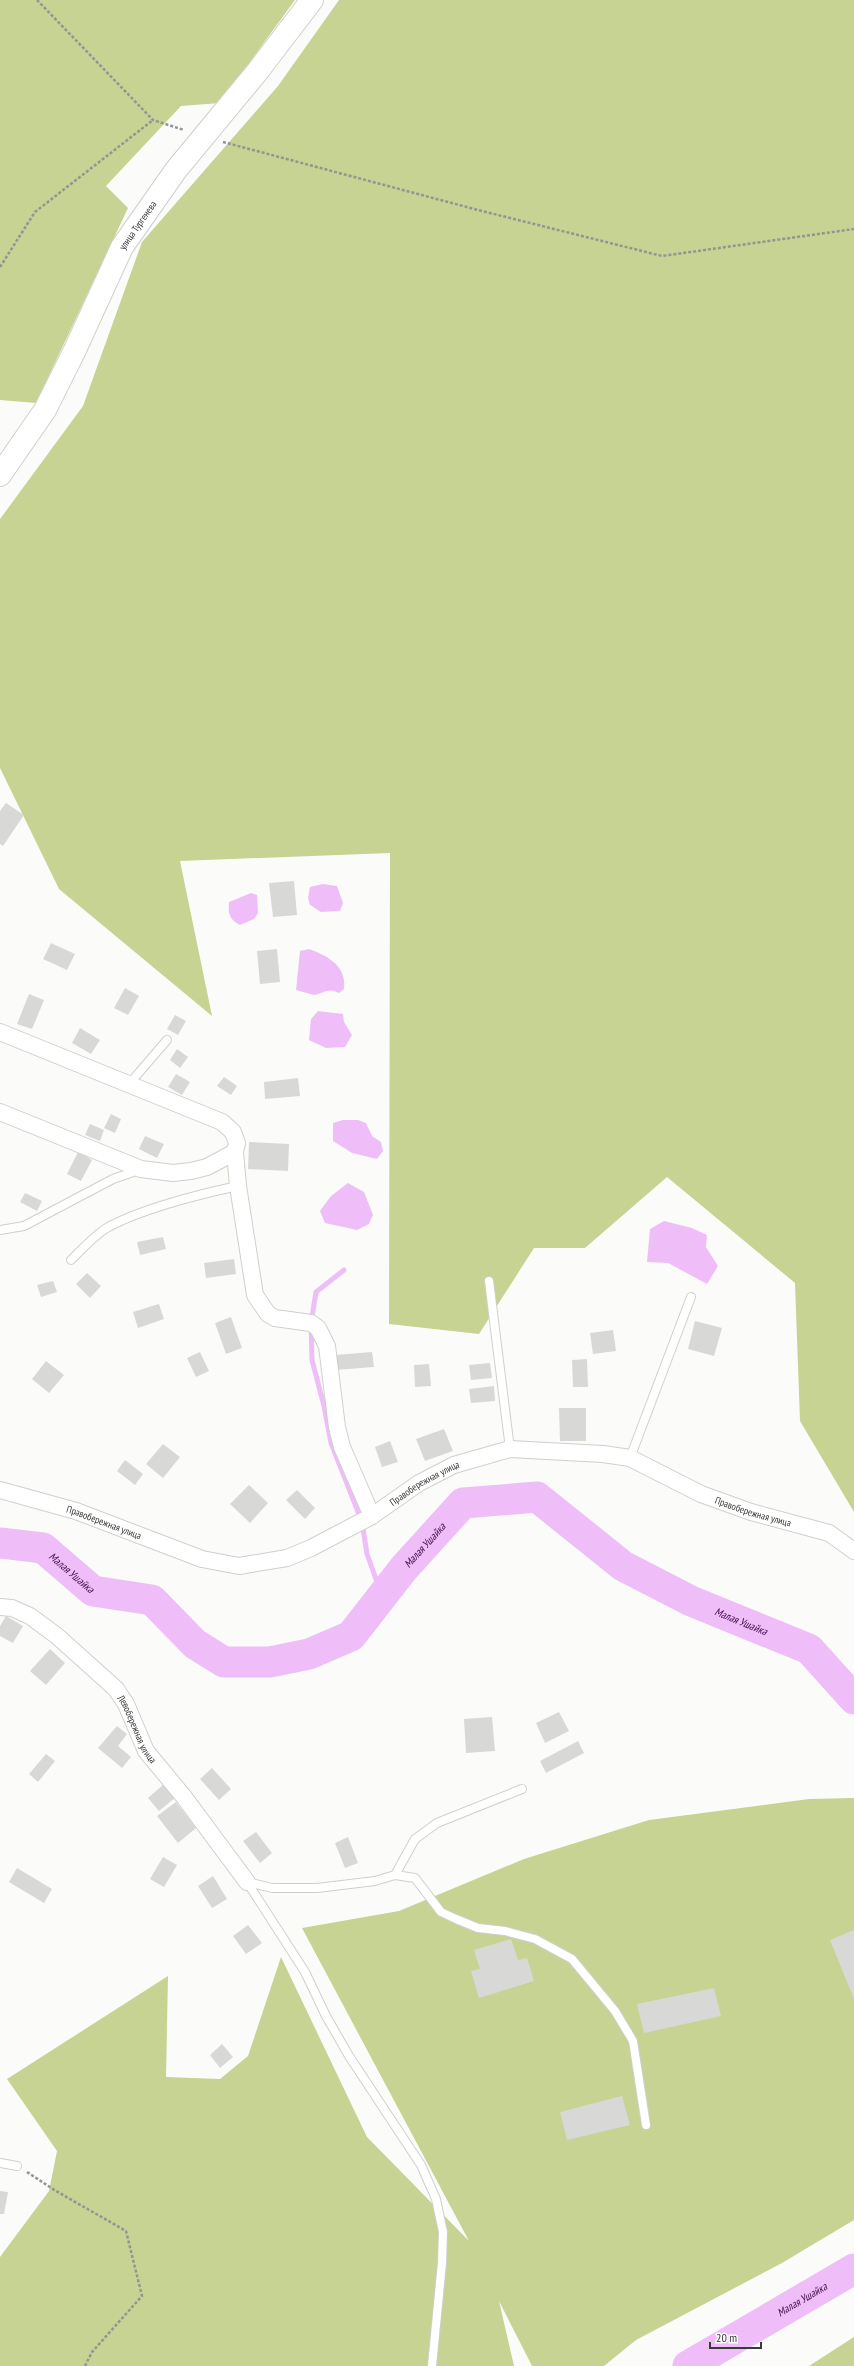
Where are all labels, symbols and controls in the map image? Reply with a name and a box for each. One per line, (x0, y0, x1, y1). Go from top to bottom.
street label: улица Тургенева (116, 198, 160, 252)
street label: Правобережная улица (387, 1458, 461, 1509)
street label: Правобережная улица (713, 1494, 793, 1530)
street label: Правобережная улица (65, 1503, 143, 1542)
water label: Малая Ушайка (401, 1520, 449, 1571)
water label: Малая Ушайка (46, 1549, 98, 1596)
water label: Малая Ушайка (713, 1604, 770, 1639)
street label: Левобережная улица (114, 1692, 159, 1766)
water label: Малая Ушайка (774, 2279, 830, 2319)
scale bar (710, 2324, 761, 2350)
text: 20 m (716, 2330, 737, 2345)

